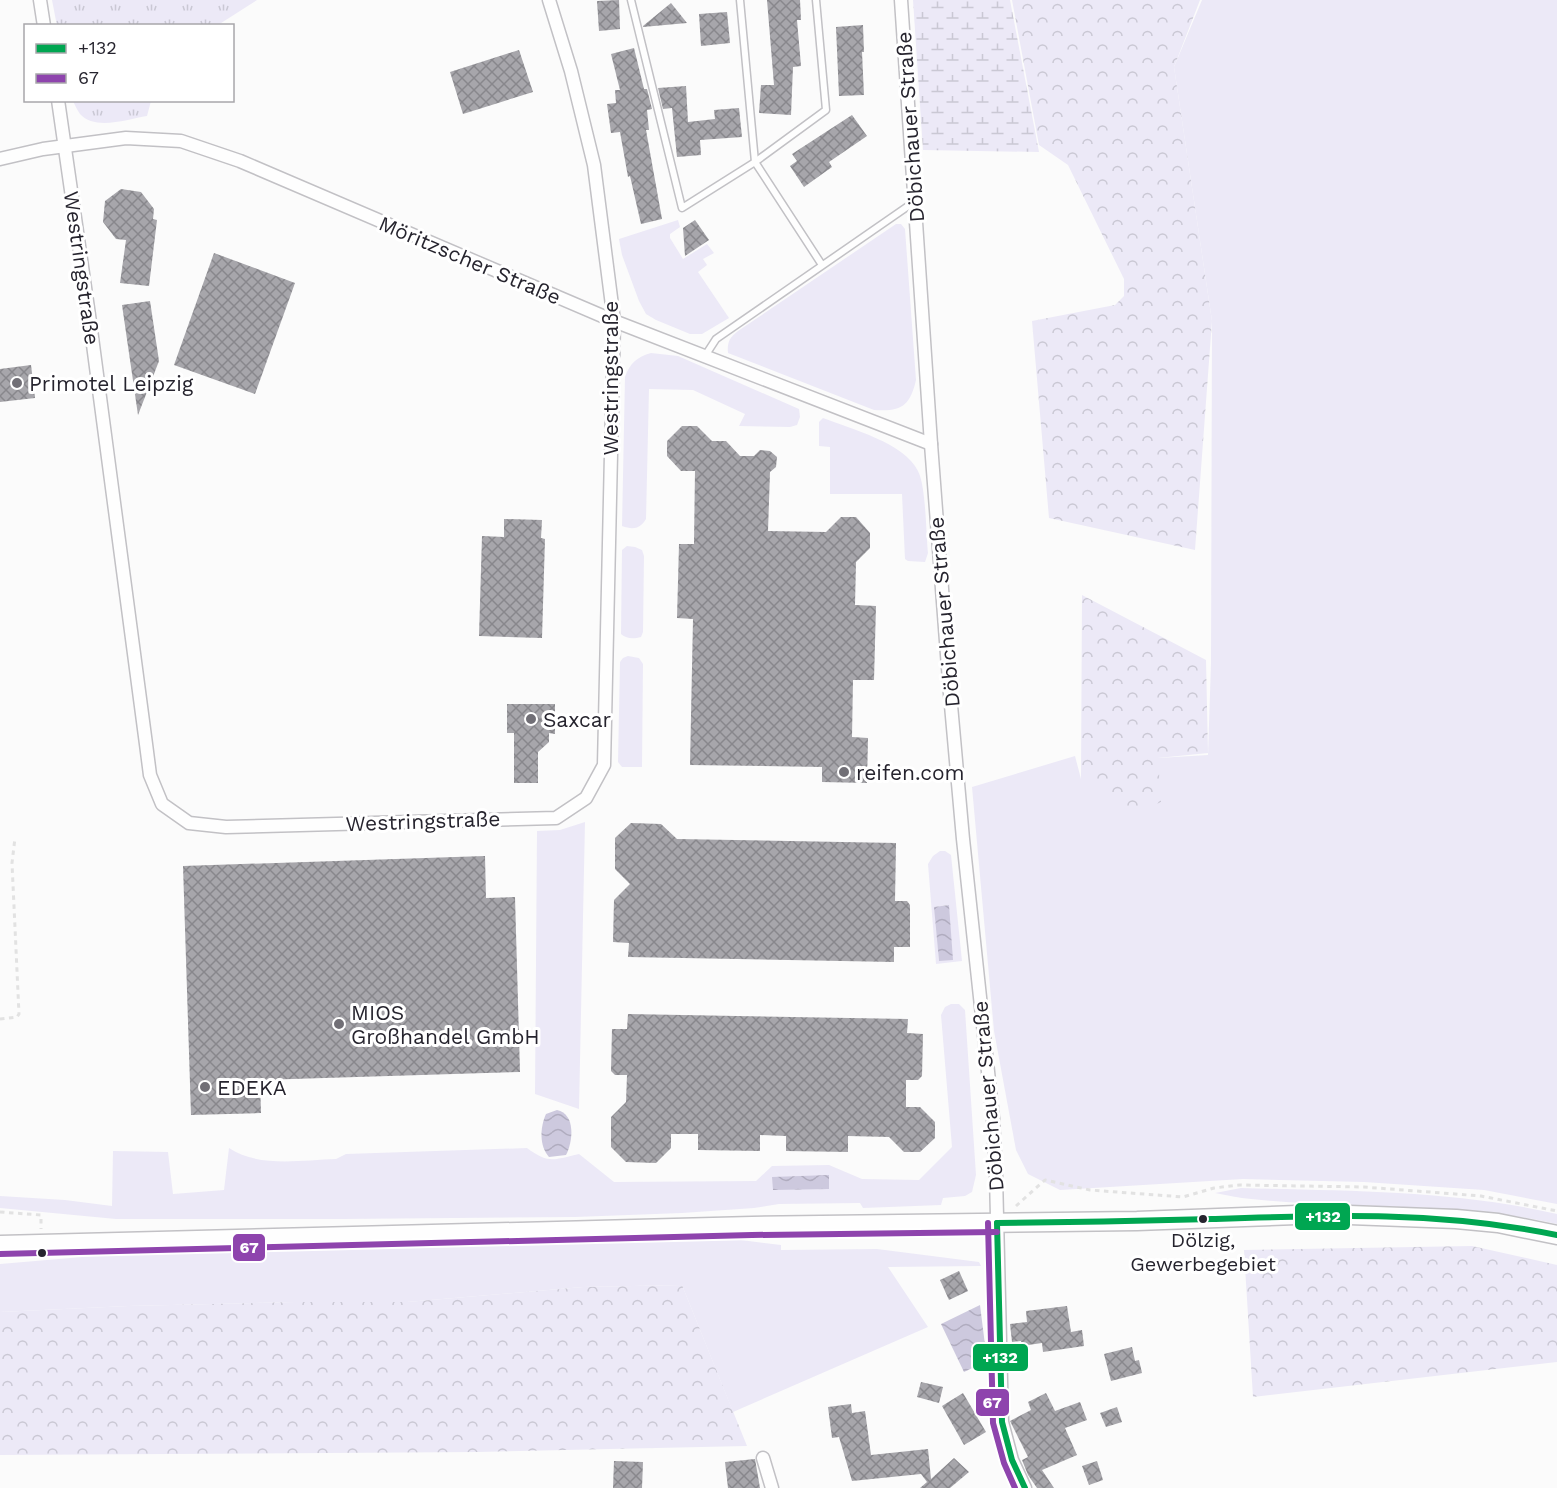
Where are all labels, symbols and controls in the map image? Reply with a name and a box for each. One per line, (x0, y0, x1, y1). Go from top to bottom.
legend (24, 24, 234, 102)
street label: Döbichauer Straße (891, 31, 929, 223)
text: +132 (78, 37, 117, 58)
text: 67 (78, 67, 99, 88)
street label: Westringstraße (59, 190, 105, 346)
street label: Möritzscher Straße (375, 210, 565, 310)
street label: Westringstraße (598, 301, 623, 455)
place label: Primotel Leipzig (29, 371, 194, 396)
marker: Primotel Leipzig (10, 376, 24, 390)
street label: Döbichauer Straße (923, 516, 965, 708)
place label: Saxcar (543, 707, 612, 732)
marker: Saxcar (524, 712, 538, 726)
place label: reifen.com (856, 760, 965, 785)
marker: reifen.com (837, 765, 851, 779)
street label: Westringstraße (345, 806, 501, 836)
place label: MIOS Großhandel GmbH (351, 1000, 540, 1049)
street label: Döbichauer Straße (967, 1000, 1009, 1192)
marker: MIOS Großhandel GmbH (332, 1017, 346, 1031)
place label: EDEKA (217, 1075, 287, 1100)
marker: EDEKA (198, 1080, 212, 1094)
line badge: +132 (1294, 1202, 1351, 1231)
text: +132 (1305, 1207, 1341, 1226)
marker: Dölzig, Gewerbegebiet (1197, 1213, 1209, 1225)
place label: Dölzig, Gewerbegebiet (1130, 1228, 1276, 1276)
line badge: 67 (232, 1233, 266, 1262)
text: 67 (239, 1238, 259, 1257)
unlabelled marker (36, 1247, 48, 1259)
line badge: +132 (972, 1343, 1029, 1372)
text: +132 (982, 1348, 1018, 1367)
line badge: 67 (975, 1388, 1010, 1417)
text: 67 (982, 1393, 1002, 1412)

